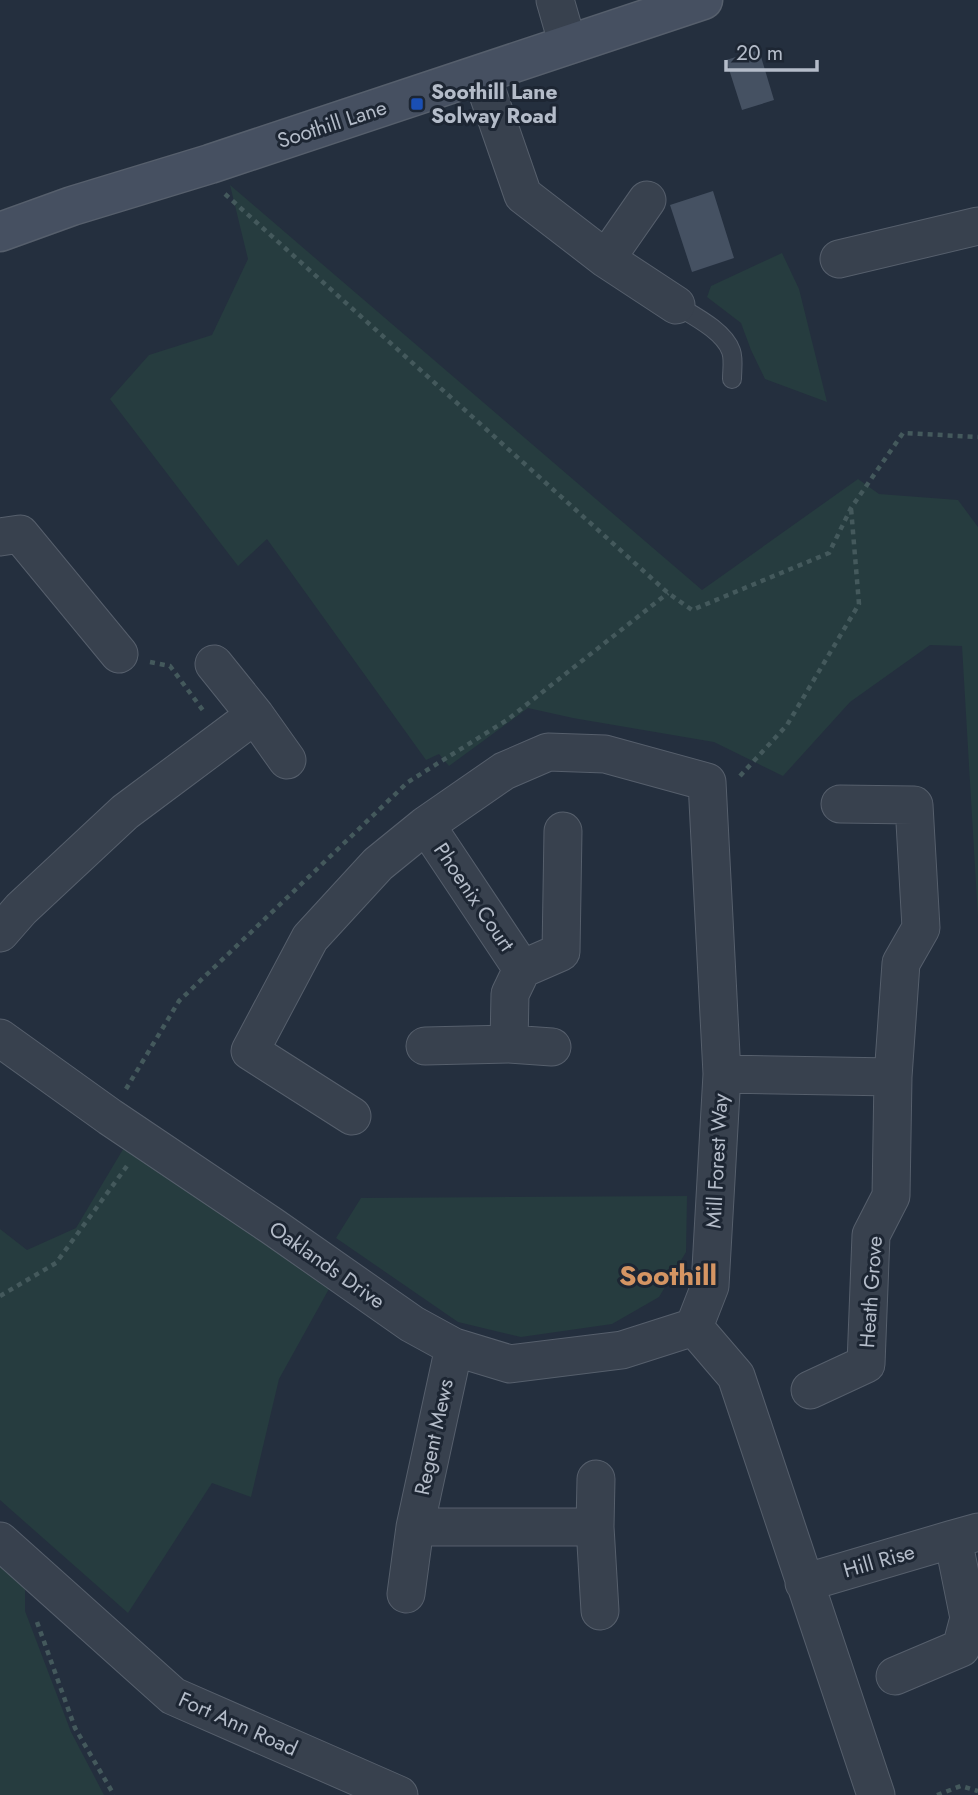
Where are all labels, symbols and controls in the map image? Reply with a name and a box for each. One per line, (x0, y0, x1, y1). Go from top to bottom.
scale bar (726, 28, 817, 72)
text: 20 m (736, 38, 783, 68)
place label: Soothill Lane Solway Road (431, 77, 557, 131)
street label: Soothill Lane (273, 92, 391, 156)
marker: Soothill Lane Solway Road (409, 96, 425, 112)
street label: Phoenix Court (426, 837, 522, 957)
street label: Mill Forest Way (698, 1092, 736, 1229)
street label: Oaklands Drive (263, 1214, 391, 1316)
street label: Heath Grove (852, 1235, 890, 1349)
district label: Soothill (619, 1255, 717, 1296)
street label: Regent Mews (407, 1376, 461, 1498)
street label: Hill Rise (840, 1536, 918, 1585)
street label: Fort Ann Road (174, 1684, 302, 1764)

